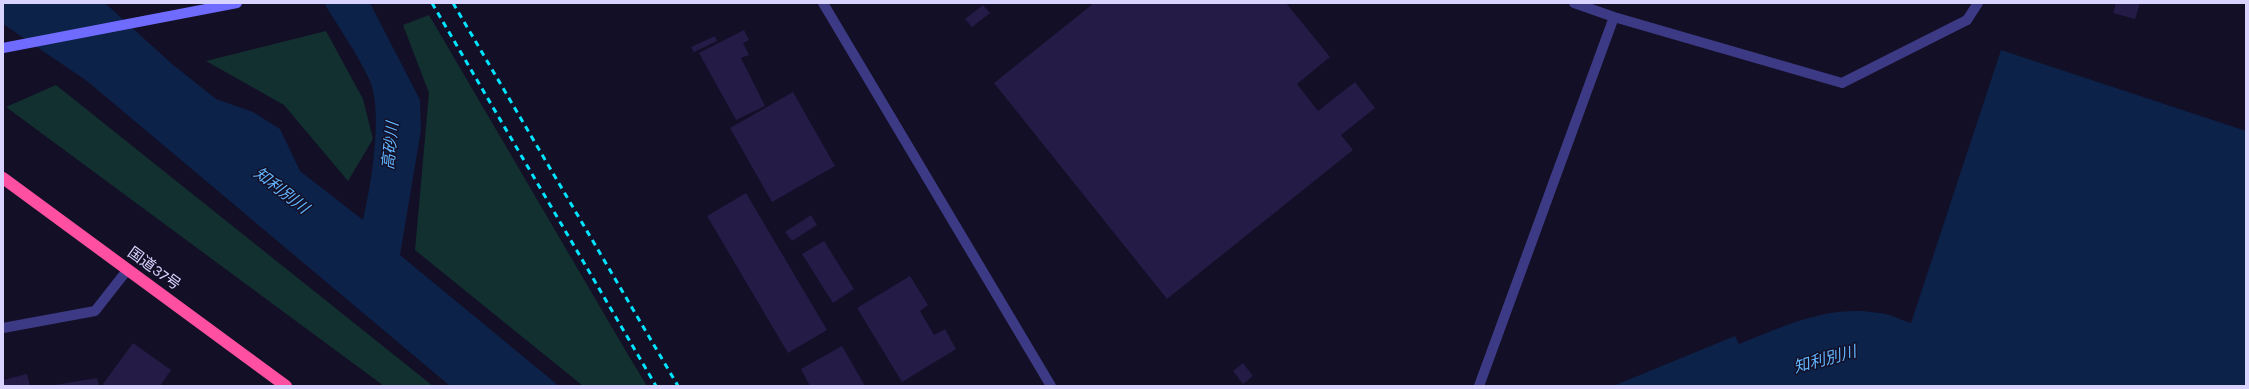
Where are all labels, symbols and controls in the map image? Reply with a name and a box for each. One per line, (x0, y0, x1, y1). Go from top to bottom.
water label: 高砂川 (379, 121, 403, 171)
water label: 知利別川 (250, 164, 312, 218)
street label: 国道37号 (124, 244, 184, 294)
water label: 知利別川 (1792, 342, 1858, 378)

